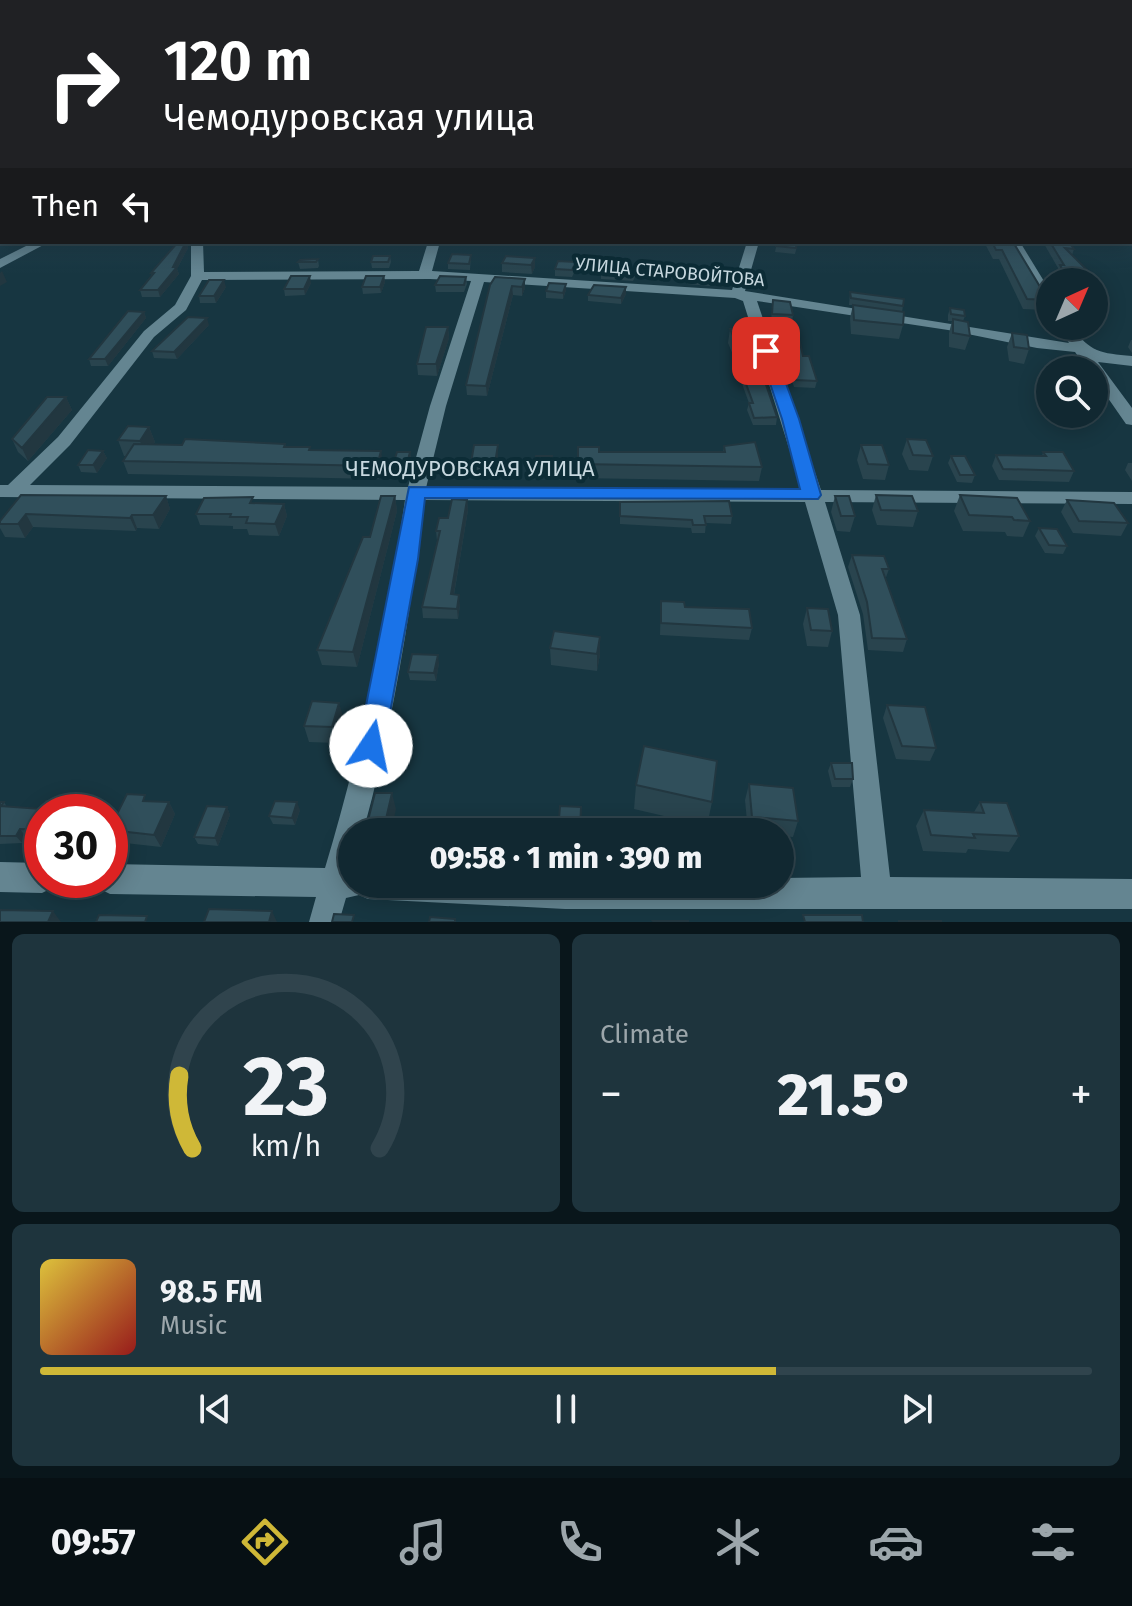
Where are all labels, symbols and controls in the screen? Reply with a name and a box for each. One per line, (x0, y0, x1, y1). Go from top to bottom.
text: 120 m (164, 28, 312, 95)
icon: right (32, 32, 136, 136)
text: Чемодуровская улица (164, 96, 535, 140)
icon: left (115, 184, 159, 228)
text: Then (32, 188, 99, 224)
street label: УЛИЦА СТАРОВОЙТОВА (574, 253, 766, 291)
north arrow (1036, 268, 1108, 340)
map controls (1036, 268, 1108, 428)
pin (732, 317, 800, 385)
icon: arrive (744, 329, 788, 373)
button: search (1036, 356, 1108, 428)
street label: ЧЕМОДУРОВСКАЯ УЛИЦА (345, 455, 595, 482)
position arrow (329, 704, 413, 788)
speed limit sign: 30 (24, 794, 128, 898)
text: 09:58 · 1 min · 390 m (430, 840, 702, 876)
text: Climate (600, 1019, 689, 1050)
text: 23 (243, 1037, 329, 1137)
text: 21.5° (778, 1059, 914, 1131)
text: − (600, 1068, 622, 1121)
text: + (1070, 1068, 1092, 1121)
text: km/h (251, 1129, 321, 1164)
text: 98.5 FM (160, 1274, 262, 1310)
text: Music (160, 1310, 227, 1341)
icon: previous (193, 1387, 237, 1431)
icon: pause (544, 1387, 588, 1431)
icon: next (895, 1387, 939, 1431)
icon: directions (237, 1514, 293, 1570)
icon: music (395, 1514, 451, 1570)
icon: phone (552, 1514, 608, 1570)
icon: climate (710, 1514, 766, 1570)
icon: car (868, 1514, 924, 1570)
icon: filters (1025, 1514, 1081, 1570)
text: 09:57 (51, 1520, 136, 1564)

